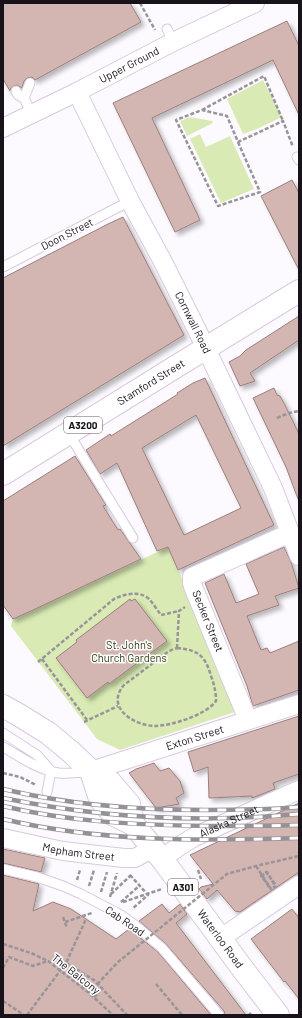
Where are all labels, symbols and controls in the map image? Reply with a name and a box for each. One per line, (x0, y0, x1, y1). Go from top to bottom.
street label: Upper Ground (97, 43, 161, 85)
street label: Doon Street (38, 215, 95, 252)
street label: Cornwall Road (173, 289, 214, 355)
street label: Stamford Street (114, 356, 187, 408)
road number: A3200 (64, 417, 102, 433)
street label: Secker Street (190, 588, 227, 654)
park label: St. John's Church Gardens (91, 638, 167, 664)
street label: Exton Street (164, 722, 225, 752)
street label: Alaska Street (197, 802, 260, 840)
street label: Mepham Street (41, 840, 115, 863)
road number: A301 (168, 879, 198, 895)
street label: Cab Road (103, 903, 147, 938)
street label: Waterloo Road (195, 907, 247, 970)
street label: The Balcony (50, 951, 103, 997)

